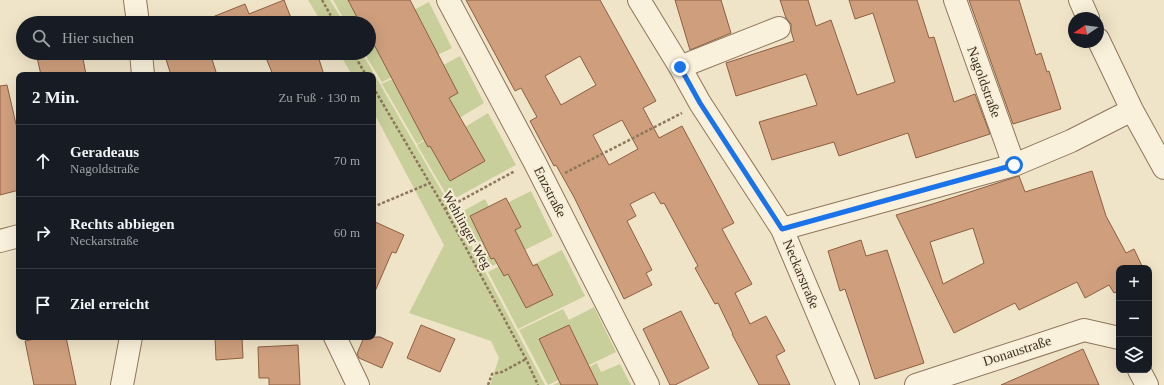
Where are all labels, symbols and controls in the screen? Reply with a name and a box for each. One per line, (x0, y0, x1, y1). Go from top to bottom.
north arrow (1068, 12, 1104, 48)
search box (16, 16, 376, 60)
icon: search (30, 27, 52, 49)
text: Hier suchen (62, 30, 134, 46)
street label: Nagoldstraße (964, 44, 1004, 120)
route end (671, 58, 689, 76)
text: 2 Min. (32, 88, 79, 107)
text: Zu Fuß · 130 m (278, 90, 360, 105)
text: Geradeaus (70, 144, 139, 160)
icon: ahead (32, 150, 54, 172)
text: 70 m (334, 153, 360, 168)
route start (1005, 156, 1023, 174)
text: Nagoldstraße (70, 161, 139, 176)
street label: Enzstraße (531, 164, 569, 220)
street label: Wehlinger Weg (439, 189, 495, 271)
text: Rechts abbiegen (70, 216, 175, 232)
icon: right (32, 222, 54, 244)
text: 60 m (334, 225, 360, 240)
text: Neckarstraße (70, 233, 139, 248)
street label: Neckarstraße (780, 237, 822, 311)
map controls (1116, 265, 1152, 373)
button: + (1116, 265, 1152, 301)
icon: arrive (32, 294, 54, 316)
text: Ziel erreicht (70, 296, 149, 312)
button: − (1116, 301, 1152, 337)
street label: Donaustraße (981, 333, 1053, 369)
button: layers (1116, 337, 1152, 373)

